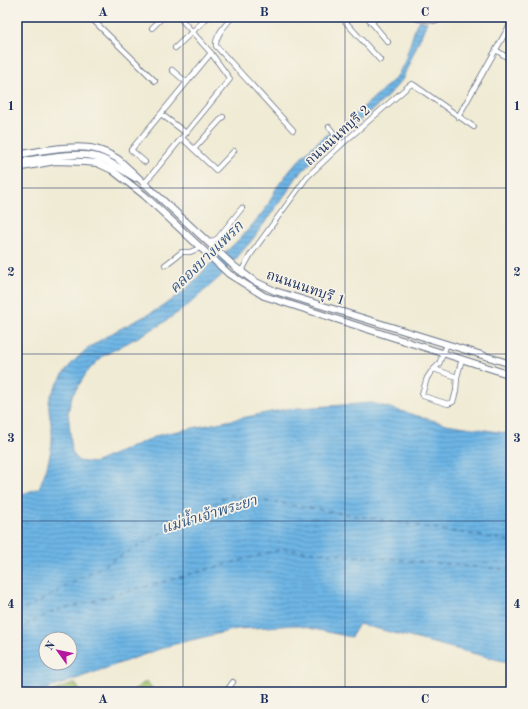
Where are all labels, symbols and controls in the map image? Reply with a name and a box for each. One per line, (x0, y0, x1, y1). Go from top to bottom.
text: A (98, 6, 108, 19)
text: B (259, 6, 269, 19)
text: C (421, 6, 429, 19)
text: 1 (7, 100, 15, 113)
text: 1 (513, 100, 521, 113)
street label: ถนนนนทบุรี 2 (302, 102, 374, 169)
water label: คลองบางแพรก (167, 219, 247, 297)
text: 2 (7, 266, 15, 279)
text: 2 (513, 266, 521, 279)
street label: ถนนนนทบุรี 1 (264, 267, 347, 309)
text: 3 (7, 432, 15, 445)
text: 3 (513, 432, 521, 445)
water label: แม่น้ำเจ้าพระยา (158, 489, 260, 537)
text: 4 (7, 598, 15, 611)
text: 4 (513, 598, 521, 611)
north arrow (38, 631, 78, 671)
text: N (44, 639, 58, 653)
text: A (98, 693, 108, 706)
text: B (259, 693, 269, 706)
text: C (421, 693, 429, 706)

